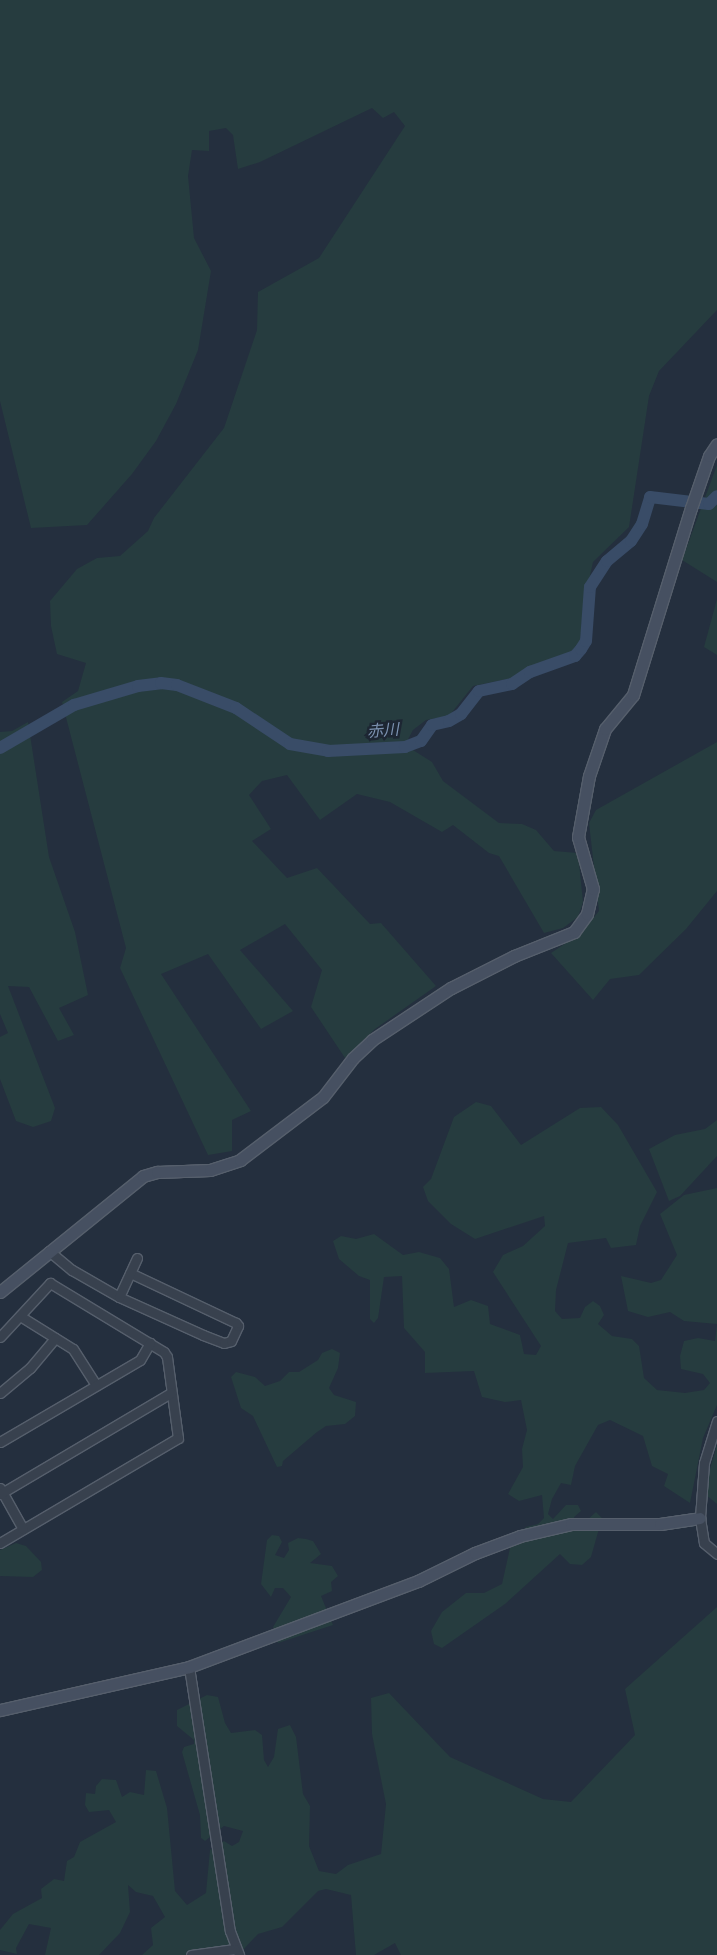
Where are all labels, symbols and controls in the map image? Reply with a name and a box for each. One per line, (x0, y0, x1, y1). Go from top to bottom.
water label: 赤川 (366, 721, 400, 743)

